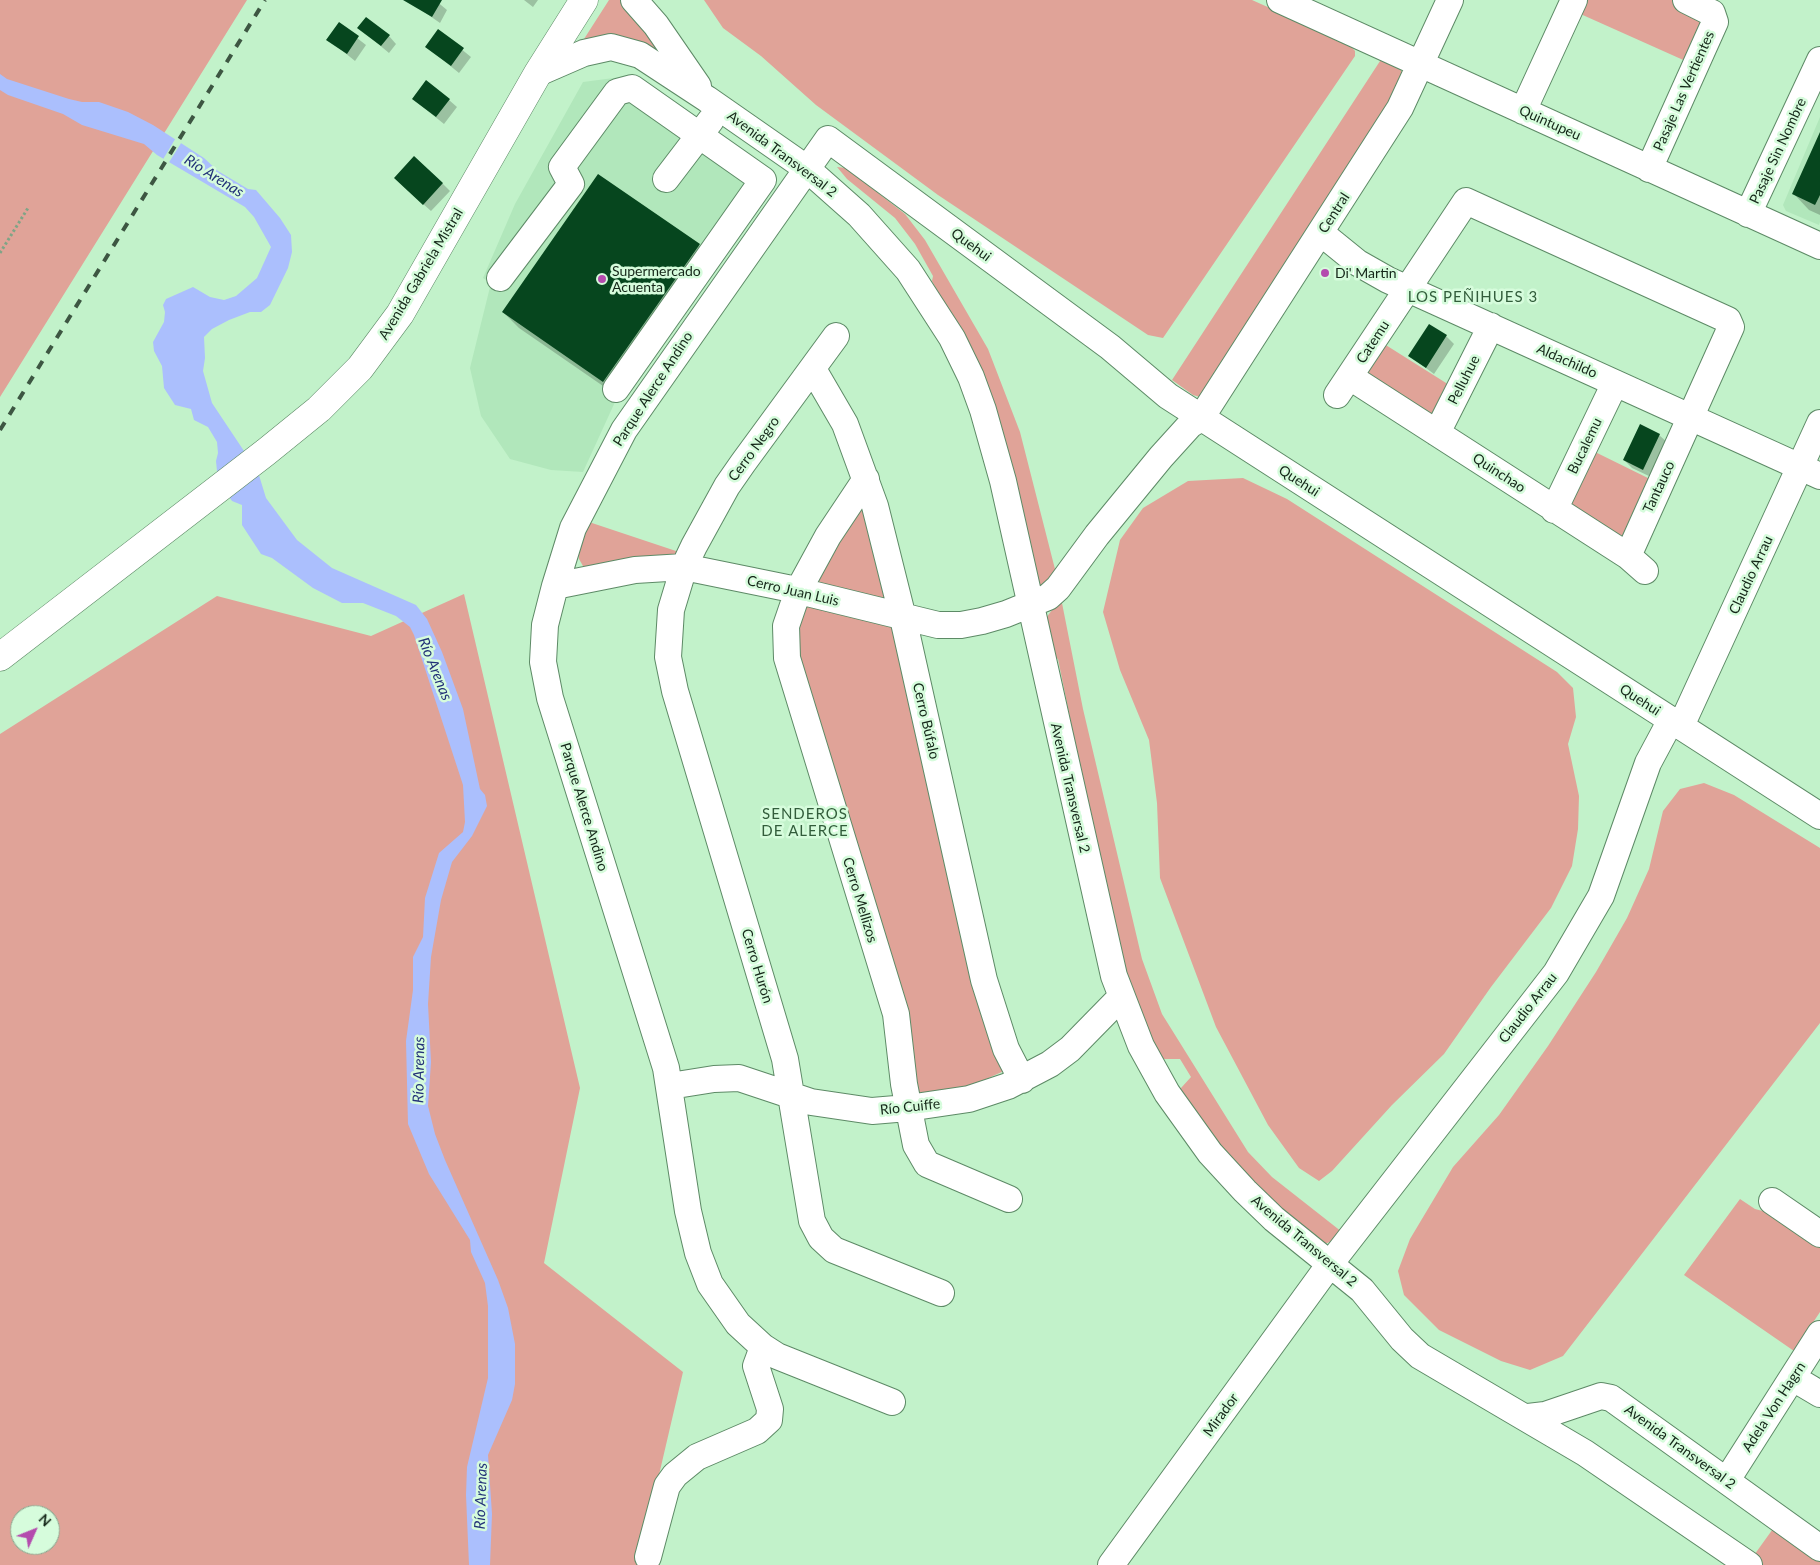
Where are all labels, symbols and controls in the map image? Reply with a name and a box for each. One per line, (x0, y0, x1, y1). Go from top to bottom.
street label: Pasaje Las Vertientes (1650, 28, 1718, 154)
street label: Pasaje Sin Nombre (1746, 95, 1810, 207)
street label: Quintupeu (1517, 102, 1583, 144)
street label: Avenida Transversal 2 (724, 107, 840, 201)
water label: Río Arenas (181, 151, 247, 201)
street label: Central (1315, 190, 1353, 236)
street label: Avenida Gabriela Mistral (375, 205, 467, 343)
street label: Quehui (948, 225, 994, 265)
place label: Supermercado Acuenta (612, 263, 701, 296)
place label: Di' Martin (1335, 265, 1397, 281)
marker: Di' Martin (1319, 267, 1331, 279)
marker: Supermercado Acuenta (596, 273, 608, 285)
district label: LOS PEÑIHUES 3 (1406, 288, 1540, 306)
street label: Catemu (1353, 317, 1393, 367)
street label: Parque Alerce Andino (610, 329, 696, 449)
street label: Aldachildo (1534, 340, 1600, 382)
street label: Pelluhue (1445, 353, 1483, 407)
street label: Cerro Negro (725, 413, 783, 485)
street label: Bucalemu (1564, 415, 1606, 477)
street label: Quinchao (1469, 450, 1529, 496)
street label: Tantauco (1640, 458, 1678, 516)
street label: Quehui (1275, 462, 1323, 500)
street label: Claudio Arrau (1726, 533, 1776, 617)
street label: Cerro Juan Luis (745, 572, 841, 610)
water label: Río Arenas (414, 635, 456, 703)
street label: Cerro Búfalo (909, 681, 943, 761)
street label: Quehui (1616, 681, 1664, 719)
street label: Avenida Transversal 2 (1047, 721, 1093, 855)
street label: Parque Alerce Andino (556, 741, 612, 873)
district label: SENDEROS DE ALERCE (760, 805, 850, 840)
street label: Cerro Mellizos (839, 855, 881, 945)
street label: Cerro Hurón (738, 927, 776, 1005)
street label: Claudio Arrau (1495, 970, 1561, 1046)
water label: Río Arenas (409, 1037, 429, 1103)
street label: Río Cuiffe (879, 1095, 941, 1119)
street label: Avenida Transversal 2 (1248, 1192, 1360, 1290)
street label: Adela Von Hagrn (1739, 1359, 1809, 1455)
street label: Mirador (1200, 1390, 1242, 1440)
street label: Avenida Transversal 2 (1621, 1401, 1739, 1493)
water label: Río Arenas (471, 1462, 491, 1530)
north arrow (10, 1505, 60, 1555)
text: N (36, 1510, 55, 1530)

